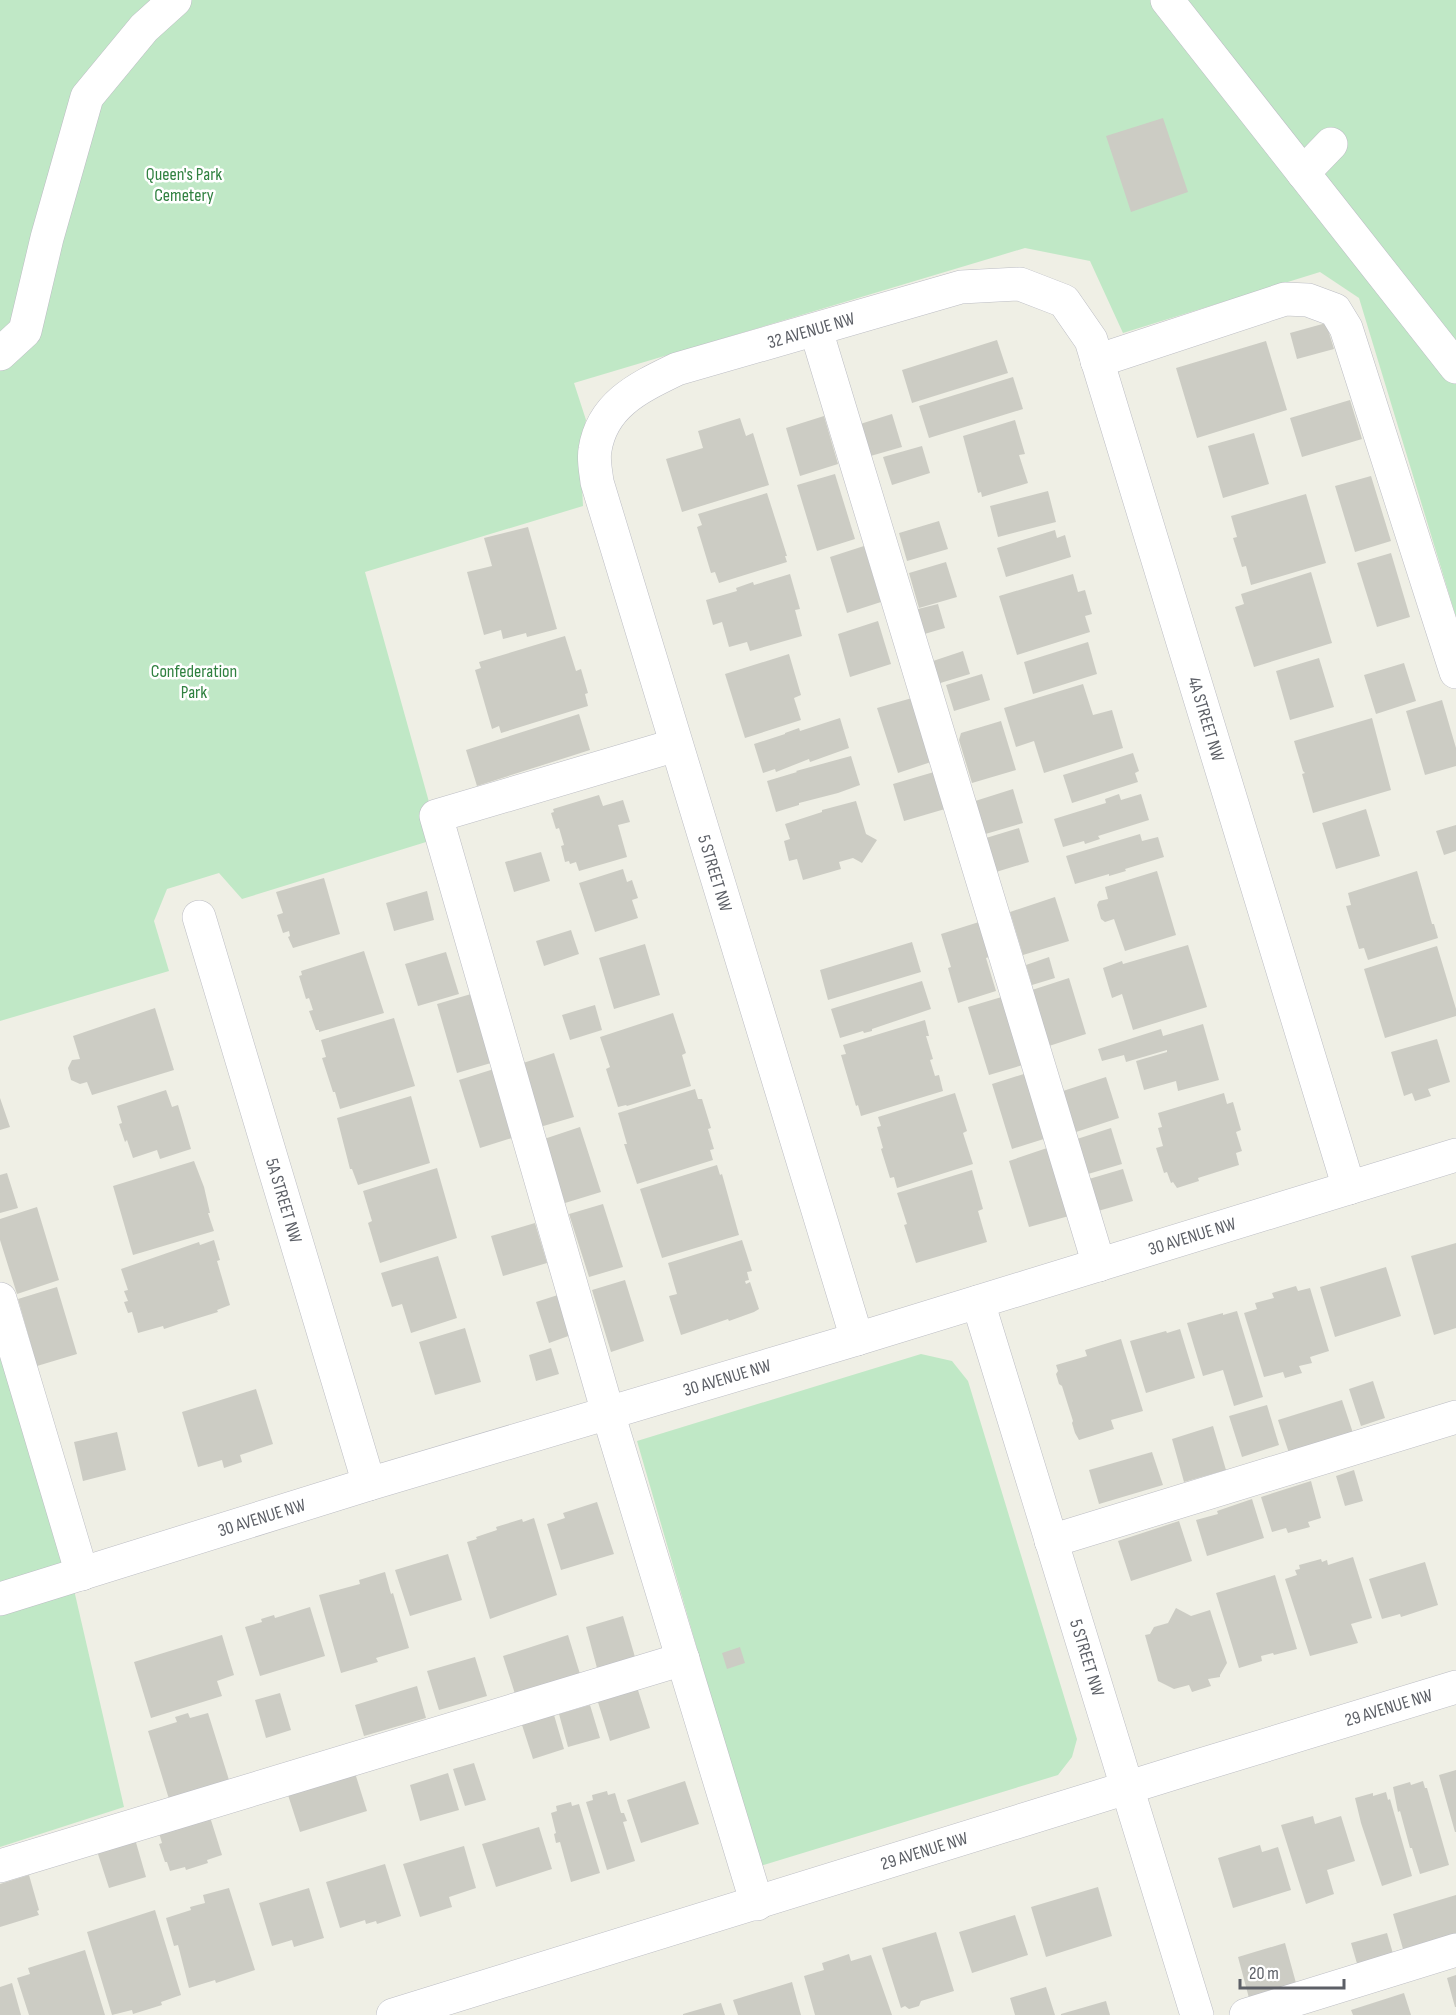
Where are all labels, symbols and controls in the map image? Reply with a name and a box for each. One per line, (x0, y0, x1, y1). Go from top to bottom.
park label: Queen's Park Cemetery (146, 164, 222, 206)
street label: 32 AVENUE NW (765, 308, 857, 353)
park label: Confederation Park (151, 661, 237, 703)
street label: 4A STREET NW (1183, 674, 1229, 764)
street label: 5 STREET NW (693, 832, 736, 914)
street label: 5A STREET NW (261, 1156, 306, 1246)
street label: 30 AVENUE NW (1146, 1213, 1239, 1260)
street label: 30 AVENUE NW (681, 1355, 774, 1401)
street label: 30 AVENUE NW (215, 1494, 308, 1541)
street label: 5 STREET NW (1065, 1617, 1109, 1699)
street label: 29 AVENUE NW (1342, 1685, 1435, 1731)
street label: 29 AVENUE NW (878, 1828, 971, 1875)
scale bar (1240, 1952, 1344, 1990)
text: 20 m (1249, 1963, 1279, 1984)

